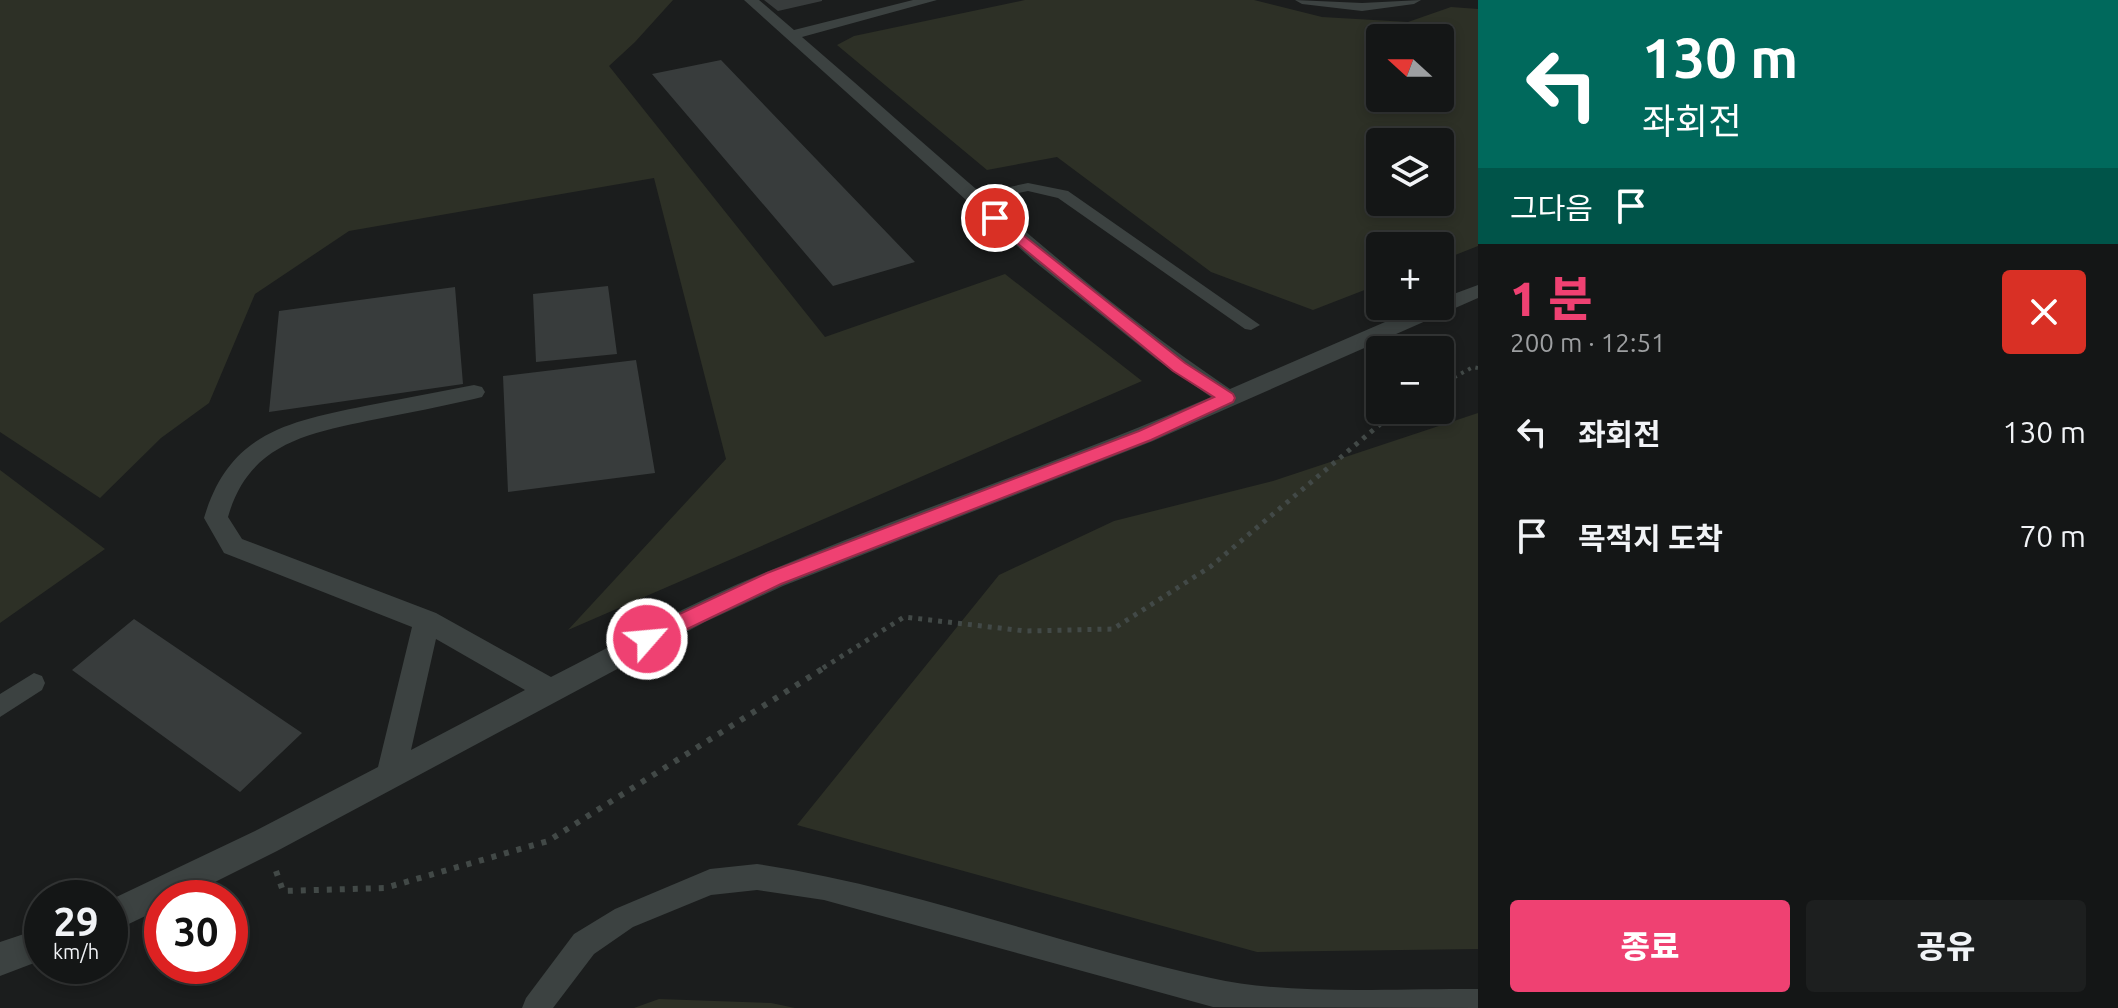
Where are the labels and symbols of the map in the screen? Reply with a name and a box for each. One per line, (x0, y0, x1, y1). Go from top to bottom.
north arrow (1366, 24, 1454, 112)
pin (961, 184, 1029, 252)
position arrow (605, 597, 689, 681)
speed limit sign: 30 (144, 880, 248, 984)

